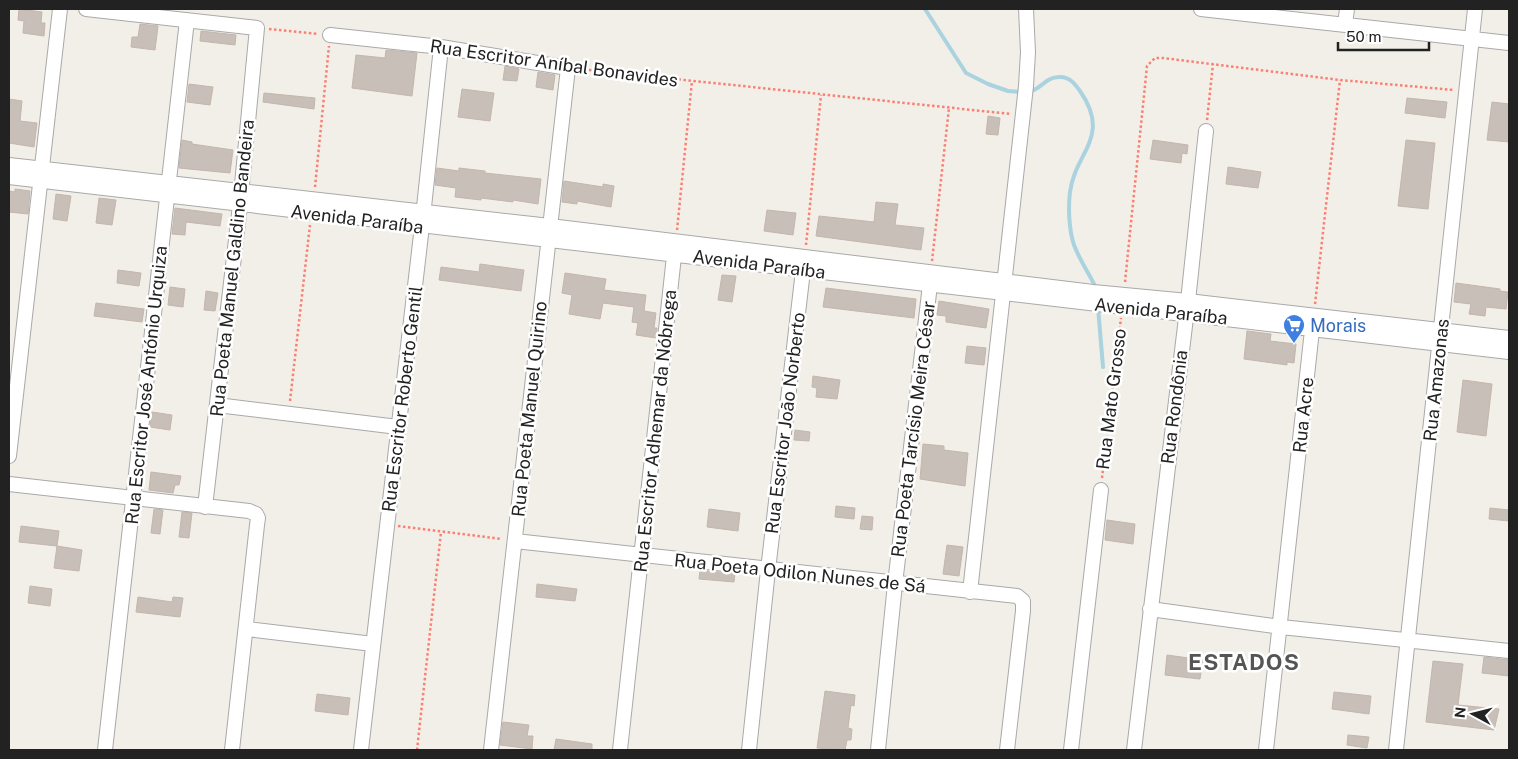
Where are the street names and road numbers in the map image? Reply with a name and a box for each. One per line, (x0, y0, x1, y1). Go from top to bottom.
street label: Rua Escritor Aníbal Bonavides (429, 35, 679, 91)
street label: Rua Poeta Manuel Galdino Bandeira (206, 118, 258, 418)
street label: Avenida Paraíba (289, 200, 425, 238)
street label: Rua Escritor José António Urquiza (121, 245, 171, 525)
street label: Avenida Paraíba (691, 245, 827, 283)
street label: Rua Escritor Roberto Gentil (378, 285, 426, 513)
street label: Rua Escritor Adhemar da Nóbrega (630, 288, 680, 574)
street label: Avenida Paraíba (1093, 294, 1229, 328)
street label: Rua Poeta Manuel Quirino (507, 300, 551, 518)
street label: Rua Poeta Tarcísio Meira César (887, 300, 939, 558)
street label: Rua Escritor João Norberto (761, 311, 809, 535)
street label: Rua Amazonas (1419, 318, 1453, 442)
street label: Rua Mato Grosso (1092, 327, 1130, 471)
street label: Rua Rondônia (1157, 349, 1191, 465)
street label: Rua Acre (1289, 376, 1317, 454)
street label: Rua Poeta Odilon Nunes de Sá (673, 549, 927, 597)

